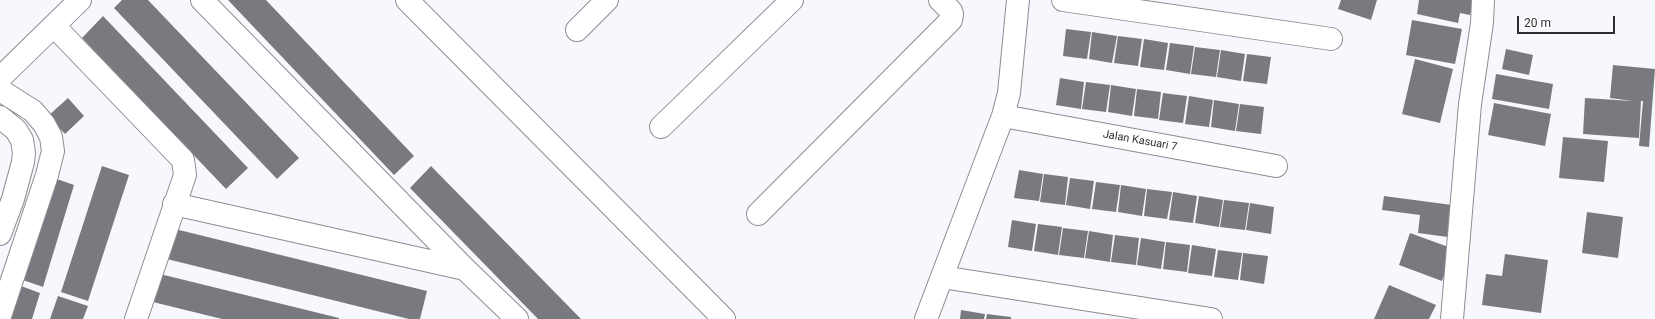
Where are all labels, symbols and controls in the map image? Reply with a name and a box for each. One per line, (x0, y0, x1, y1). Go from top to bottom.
scale bar (1519, 8, 1617, 34)
text: 20 m (1524, 16, 1551, 30)
street label: Jalan Kasuari 7 (1102, 128, 1178, 154)

